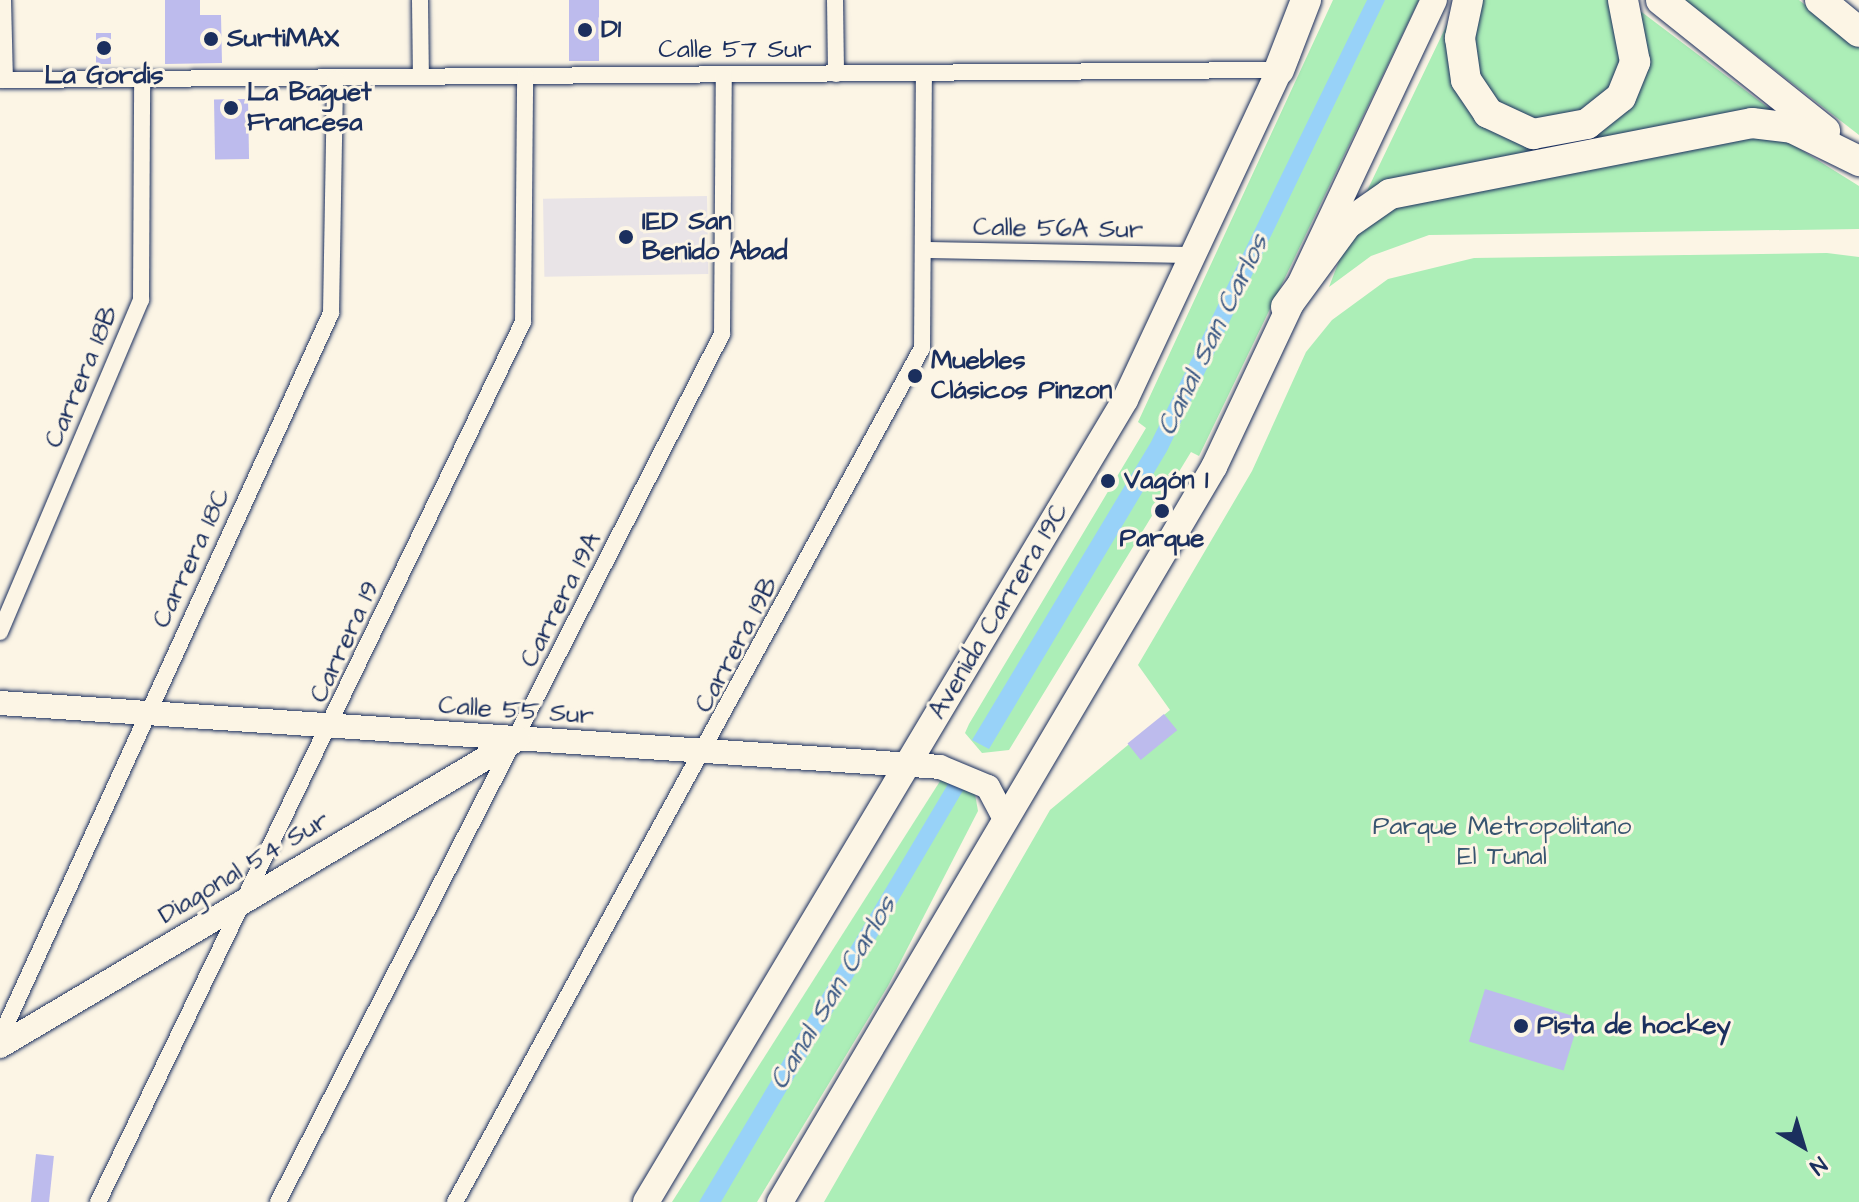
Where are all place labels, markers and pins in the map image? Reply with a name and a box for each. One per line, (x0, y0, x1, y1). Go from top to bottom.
place label: D1 (601, 14, 621, 46)
marker: D1 (576, 21, 594, 39)
place label: SurtiMAX (227, 23, 339, 55)
marker: SurtiMAX (202, 30, 220, 48)
marker: La Gordis (95, 39, 113, 57)
place label: La Gordis (45, 60, 163, 92)
place label: La Baguet Francesa (247, 77, 372, 138)
marker: La Baguet Francesa (222, 99, 240, 117)
place label: IED San Benido Abad (642, 206, 788, 268)
marker: IED San Benido Abad (617, 228, 635, 246)
place label: Muebles Clásicos Pinzon (931, 345, 1112, 406)
marker: Muebles Clásicos Pinzon (906, 367, 924, 385)
place label: Vagón 1 (1124, 465, 1208, 497)
marker: Vagón 1 (1099, 472, 1117, 490)
marker: Parque (1153, 502, 1171, 520)
place label: Parque (1120, 523, 1204, 555)
place label: Pista de hockey (1537, 1010, 1731, 1042)
marker: Pista de hockey (1512, 1017, 1530, 1035)

